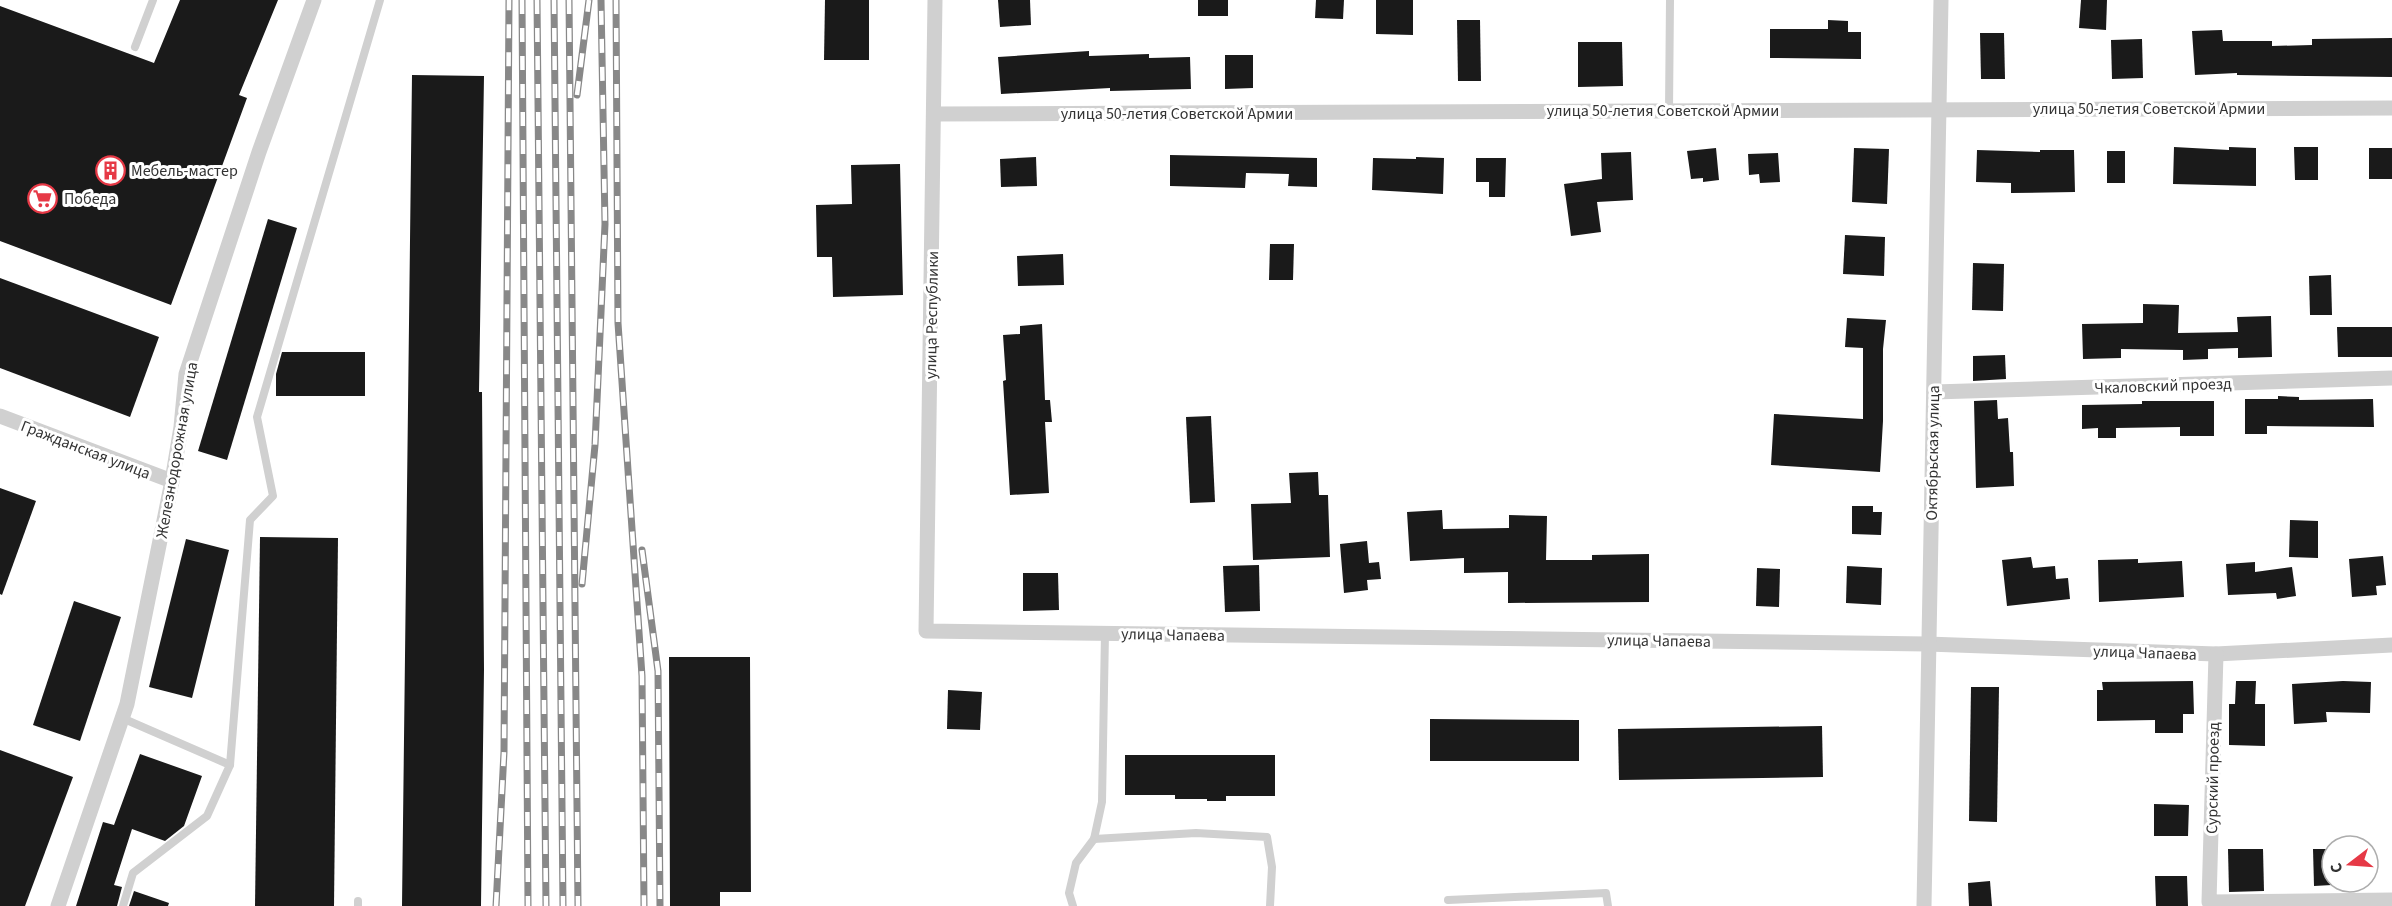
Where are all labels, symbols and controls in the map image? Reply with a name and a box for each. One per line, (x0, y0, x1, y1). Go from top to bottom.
street label: улица 50-летия Советской Армии (2033, 98, 2265, 120)
street label: улица 50-летия Советской Армии (1547, 100, 1779, 122)
street label: улица 50-летия Советской Армии (1061, 103, 1293, 125)
building icon: Мебель-мастер (94, 154, 126, 186)
place label: Мебель-мастер (131, 160, 238, 182)
supermarket icon: Победа (27, 182, 59, 214)
place label: Победа (64, 188, 116, 210)
street label: улица Республики (920, 251, 944, 379)
street label: Железнодорожная улица (151, 360, 203, 540)
street label: Чкаловский проезд (2094, 373, 2233, 399)
street label: Октябрьская улица (1921, 385, 1945, 521)
street label: Гражданская улица (18, 415, 154, 485)
street label: улица Чапаева (1121, 623, 1225, 647)
street label: улица Чапаева (1607, 629, 1711, 653)
street label: улица Чапаева (2093, 640, 2197, 666)
street label: Сурский проезд (2201, 721, 2225, 834)
north arrow (2320, 834, 2380, 894)
text: С (2325, 860, 2348, 876)

